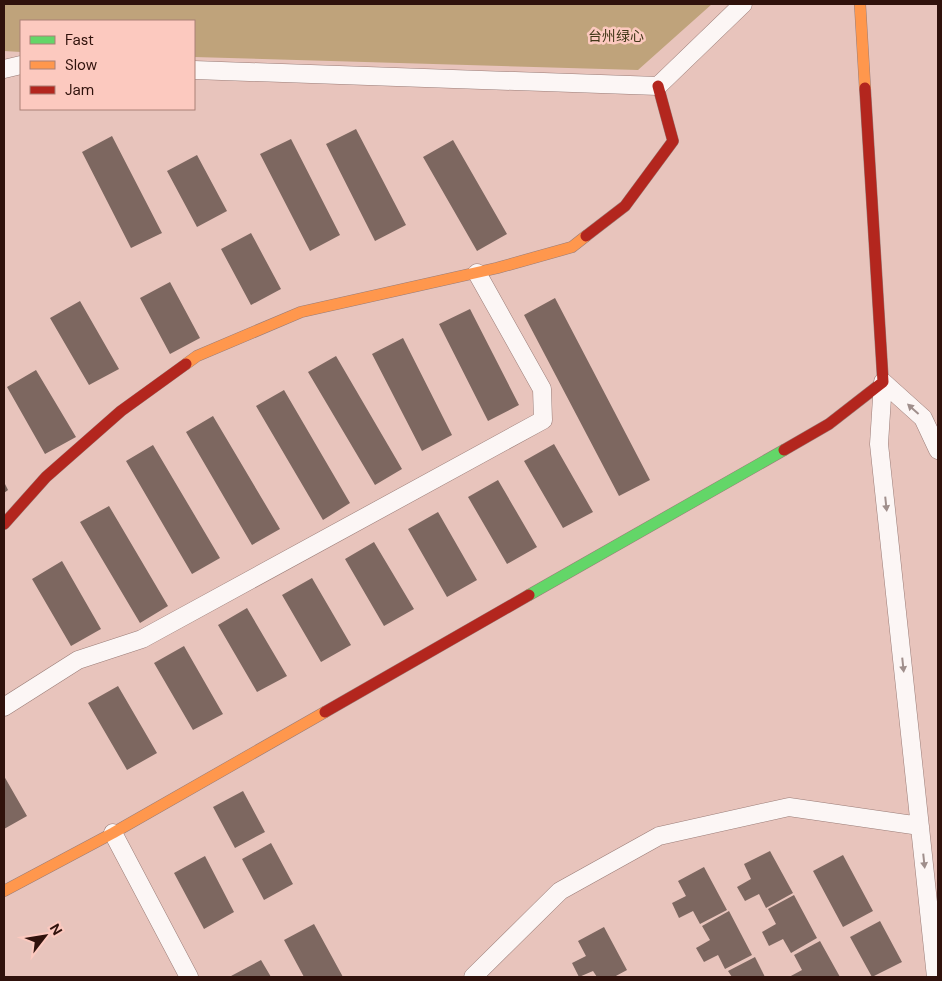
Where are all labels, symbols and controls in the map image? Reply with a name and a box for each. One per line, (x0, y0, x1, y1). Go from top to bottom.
legend (20, 20, 195, 110)
park label: 台州绿心 (588, 27, 644, 45)
text: Fast (65, 30, 94, 50)
text: Slow (65, 55, 98, 75)
text: Jam (65, 80, 94, 100)
one-way arrow (908, 403, 920, 415)
one-way arrow (882, 496, 890, 512)
one-way arrow (899, 657, 907, 673)
one-way arrow (920, 854, 928, 870)
north arrow (20, 911, 70, 961)
text: N (46, 920, 66, 938)

